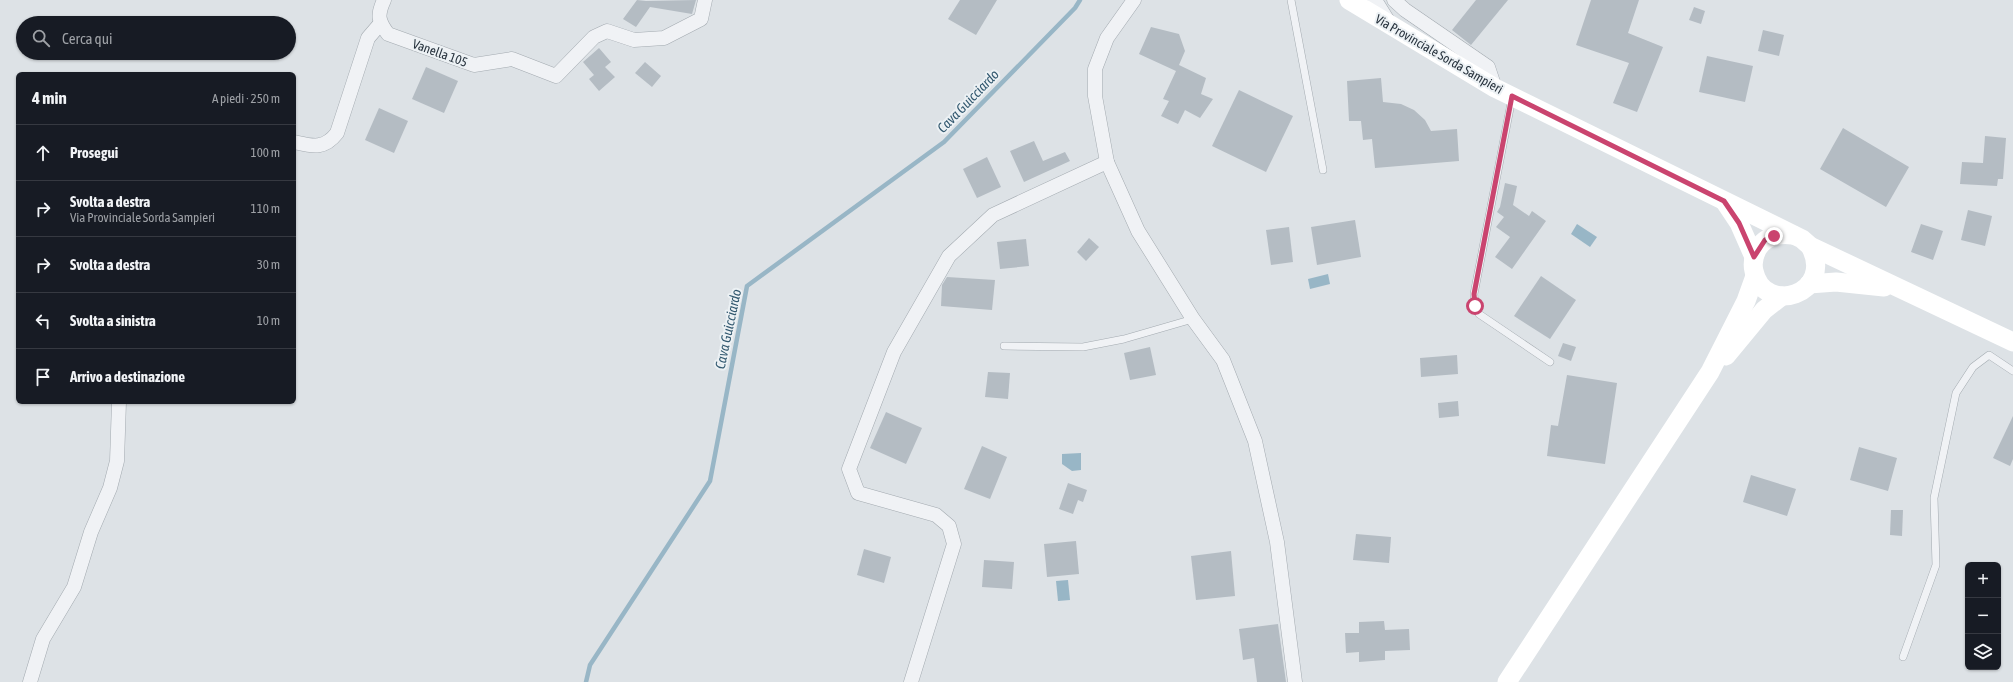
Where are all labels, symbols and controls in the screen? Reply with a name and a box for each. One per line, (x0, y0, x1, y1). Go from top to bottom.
street label: Via Provinciale Sorda Sampieri (1372, 11, 1506, 97)
search box (16, 16, 296, 60)
icon: search (30, 27, 52, 49)
text: Cerca qui (62, 30, 112, 47)
street label: Vanella 105 (411, 36, 469, 70)
water label: Cava Guicciardo (934, 66, 1002, 136)
text: 4 min (32, 88, 67, 108)
text: A piedi · 250 m (212, 91, 280, 106)
icon: ahead (32, 142, 54, 164)
text: Prosegui (70, 144, 118, 161)
text: 100 m (251, 145, 280, 160)
text: Svolta a destra (70, 193, 150, 210)
icon: right (32, 198, 54, 220)
text: 110 m (251, 201, 280, 216)
text: Via Provinciale Sorda Sampieri (70, 210, 215, 225)
route end (1765, 227, 1783, 245)
icon: right (32, 254, 54, 276)
text: Svolta a destra (70, 256, 150, 273)
text: 30 m (257, 257, 280, 272)
water label: Cava Guicciardo (712, 287, 744, 370)
route start (1466, 297, 1484, 315)
icon: left (32, 310, 54, 332)
text: Svolta a sinistra (70, 312, 156, 329)
text: 10 m (257, 313, 280, 328)
icon: arrive (32, 366, 54, 388)
text: Arrivo a destinazione (70, 368, 185, 385)
map controls (1965, 562, 2001, 670)
button: + (1965, 562, 2001, 598)
button: − (1965, 598, 2001, 634)
button: layers (1965, 634, 2001, 670)

